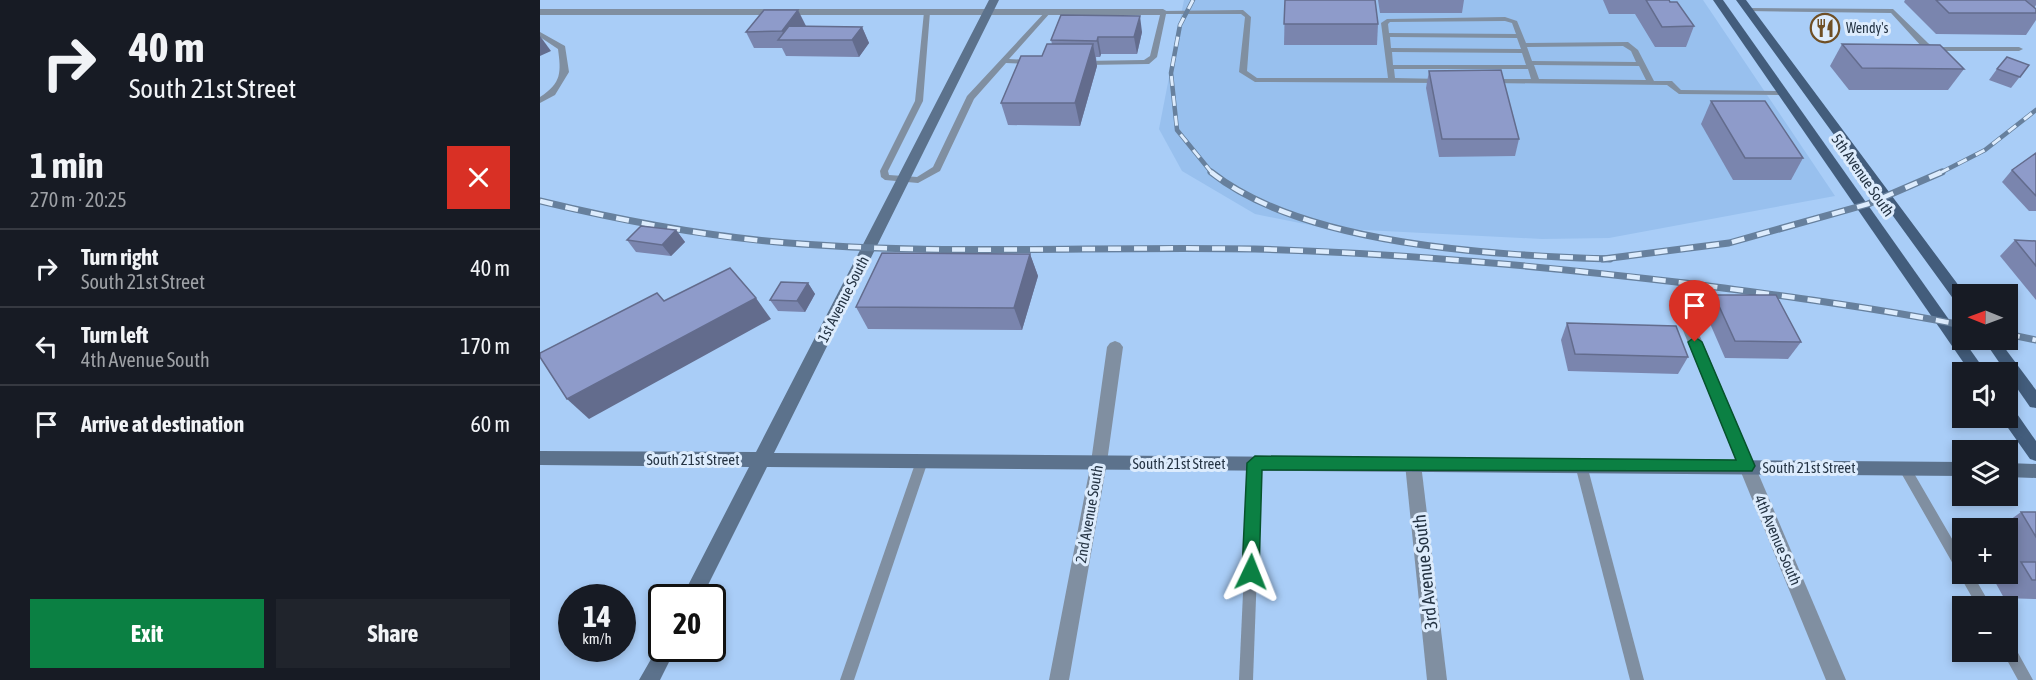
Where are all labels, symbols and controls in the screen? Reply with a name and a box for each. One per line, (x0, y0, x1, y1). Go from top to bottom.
restaurant icon: Wendy's (1809, 12, 1841, 44)
place label: Wendy's (1846, 20, 1889, 36)
text: 40 m (129, 23, 204, 71)
icon: right (30, 24, 108, 102)
text: South 21st Street (129, 73, 296, 104)
street label: 5th Avenue South (1828, 131, 1898, 219)
text: 1 min (30, 144, 104, 186)
button: close (447, 146, 510, 209)
text: 270 m · 20:25 (30, 188, 127, 211)
text: Turn right (81, 244, 158, 270)
icon: right (30, 252, 63, 285)
street label: 1st Avenue South (814, 253, 872, 345)
text: 40 m (470, 255, 510, 281)
text: South 21st Street (81, 270, 205, 293)
pin (1669, 280, 1720, 342)
north arrow (1952, 284, 2018, 350)
map controls (1952, 284, 2018, 662)
icon: arrive (1678, 289, 1711, 322)
text: Turn left (81, 322, 148, 348)
icon: left (30, 330, 63, 363)
text: 170 m (460, 333, 510, 359)
text: 4th Avenue South (81, 348, 210, 371)
button: sound (1952, 362, 2018, 428)
icon: arrive (30, 408, 63, 441)
text: Arrive at destination (81, 411, 244, 437)
text: 60 m (470, 411, 510, 437)
button: layers (1952, 440, 2018, 506)
street label: South 21st Street (647, 451, 739, 468)
street label: South 21st Street (1133, 455, 1225, 472)
street label: South 21st Street (1763, 459, 1855, 476)
street label: 2nd Avenue South (1072, 464, 1106, 564)
street label: 4th Avenue South (1751, 492, 1805, 588)
street label: 3rd Avenue South (1409, 513, 1441, 631)
button: + (1952, 518, 2018, 584)
position arrow (1219, 540, 1283, 604)
speed limit sign: 20 (648, 584, 726, 662)
button: − (1952, 596, 2018, 662)
button: Exit (30, 599, 264, 668)
button: Share (276, 599, 510, 668)
text: 14 (583, 599, 611, 633)
text: km/h (582, 630, 612, 647)

